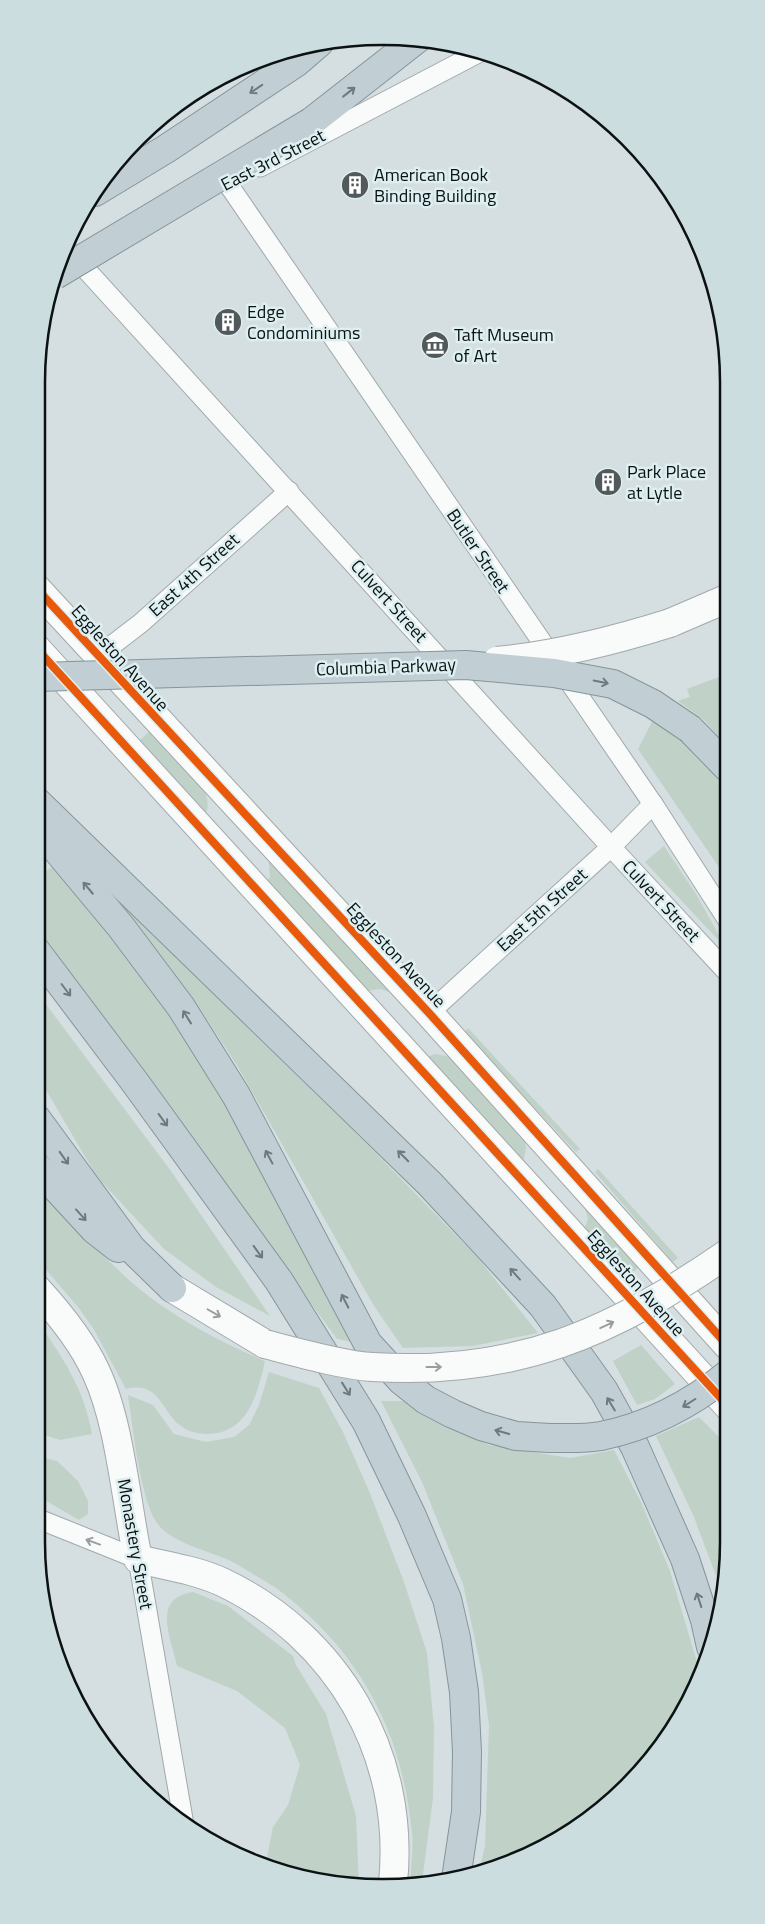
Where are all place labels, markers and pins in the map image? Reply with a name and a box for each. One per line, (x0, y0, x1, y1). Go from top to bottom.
place label: American Book Binding Building (374, 161, 496, 209)
building icon: American Book Binding Building (340, 170, 370, 200)
place label: Edge Condominiums (247, 298, 360, 346)
building icon: Edge Condominiums (213, 307, 243, 337)
place label: Taft Museum of Art (454, 321, 554, 369)
museum icon: Taft Museum of Art (420, 330, 450, 360)
place label: Park Place at Lytle (627, 458, 706, 506)
building icon: Park Place at Lytle (593, 467, 623, 497)

